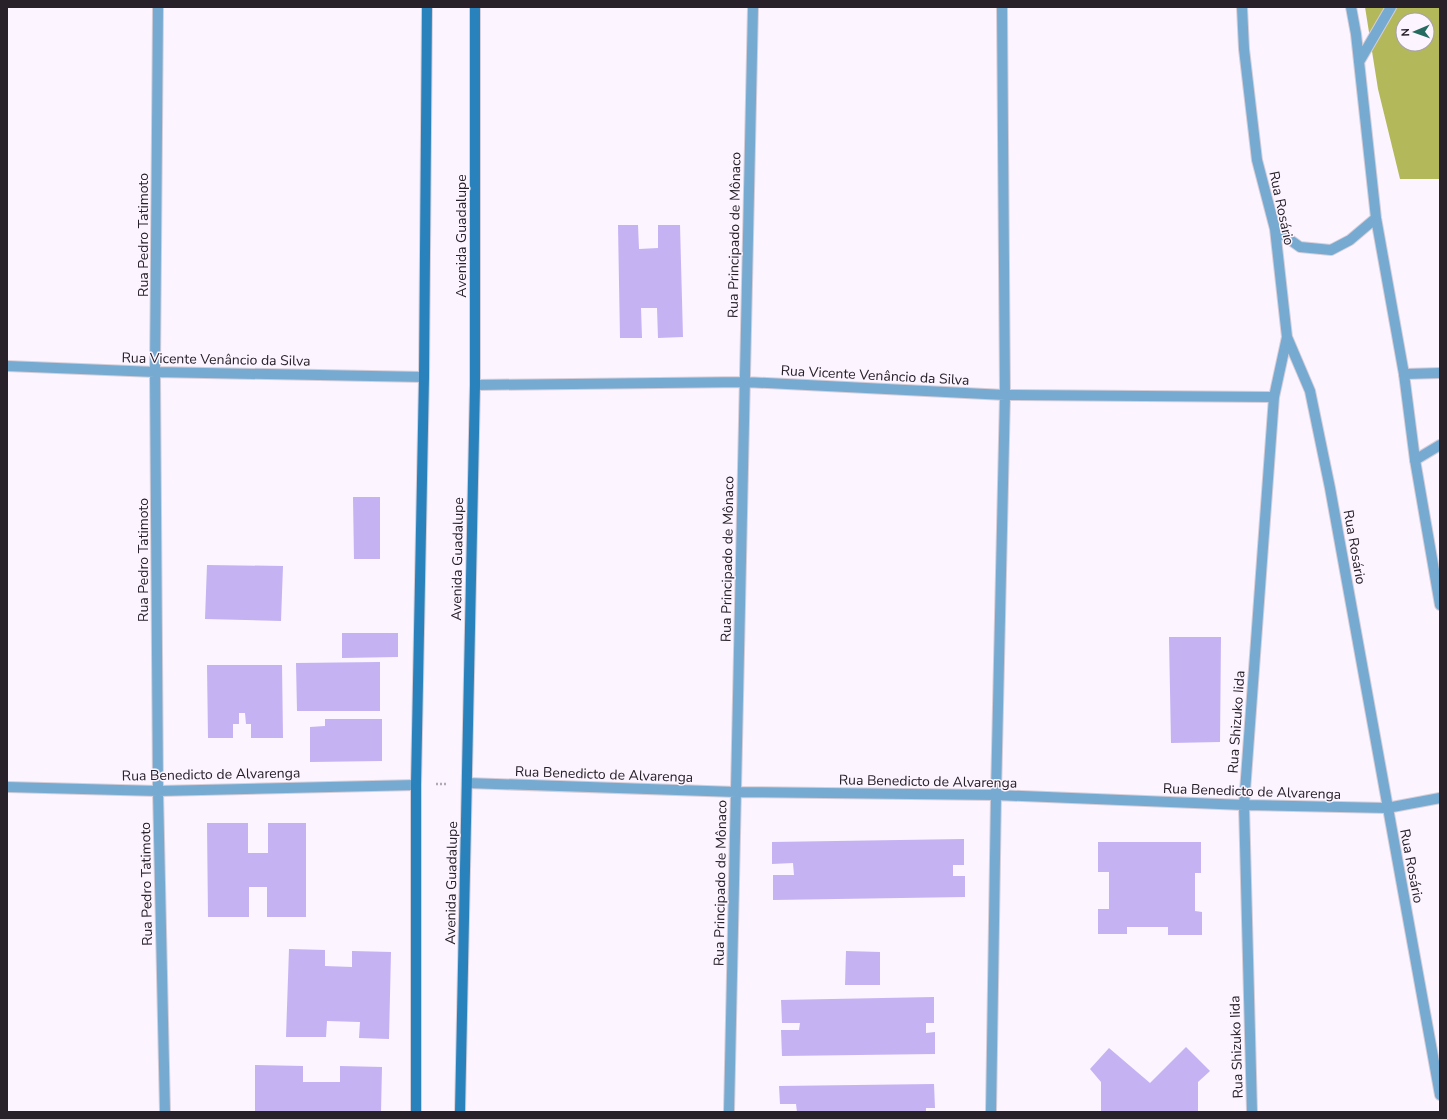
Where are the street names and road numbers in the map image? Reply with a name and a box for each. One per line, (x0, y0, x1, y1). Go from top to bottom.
street label: Rua Principado de Mônaco (724, 151, 745, 318)
street label: Rua Rosário (1264, 169, 1299, 247)
street label: Rua Pedro Tatimoto (134, 173, 153, 297)
street label: Avenida Guadalupe (452, 174, 471, 298)
street label: Rua Vicente Venâncio da Silva (121, 348, 311, 371)
street label: Rua Vicente Venâncio da Silva (780, 361, 970, 390)
street label: Rua Principado de Mônaco (717, 475, 738, 642)
street label: Avenida Guadalupe (447, 497, 468, 621)
street label: Rua Pedro Tatimoto (134, 498, 153, 622)
street label: Rua Rosário (1339, 508, 1370, 586)
street label: Rua Shizuko Iida (1223, 670, 1250, 774)
street label: Rua Benedicto de Alvarenga (514, 762, 694, 787)
street label: Rua Benedicto de Alvarenga (122, 763, 300, 786)
street label: Rua Benedicto de Alvarenga (839, 770, 1017, 793)
street label: Rua Benedicto de Alvarenga (1162, 779, 1342, 804)
street label: Rua Principado de Mônaco (710, 799, 731, 966)
street label: Avenida Guadalupe (441, 821, 462, 945)
street label: Rua Pedro Tatimoto (136, 822, 157, 946)
street label: Rua Rosário (1395, 827, 1428, 905)
street label: Rua Shizuko Iida (1225, 995, 1248, 1099)

